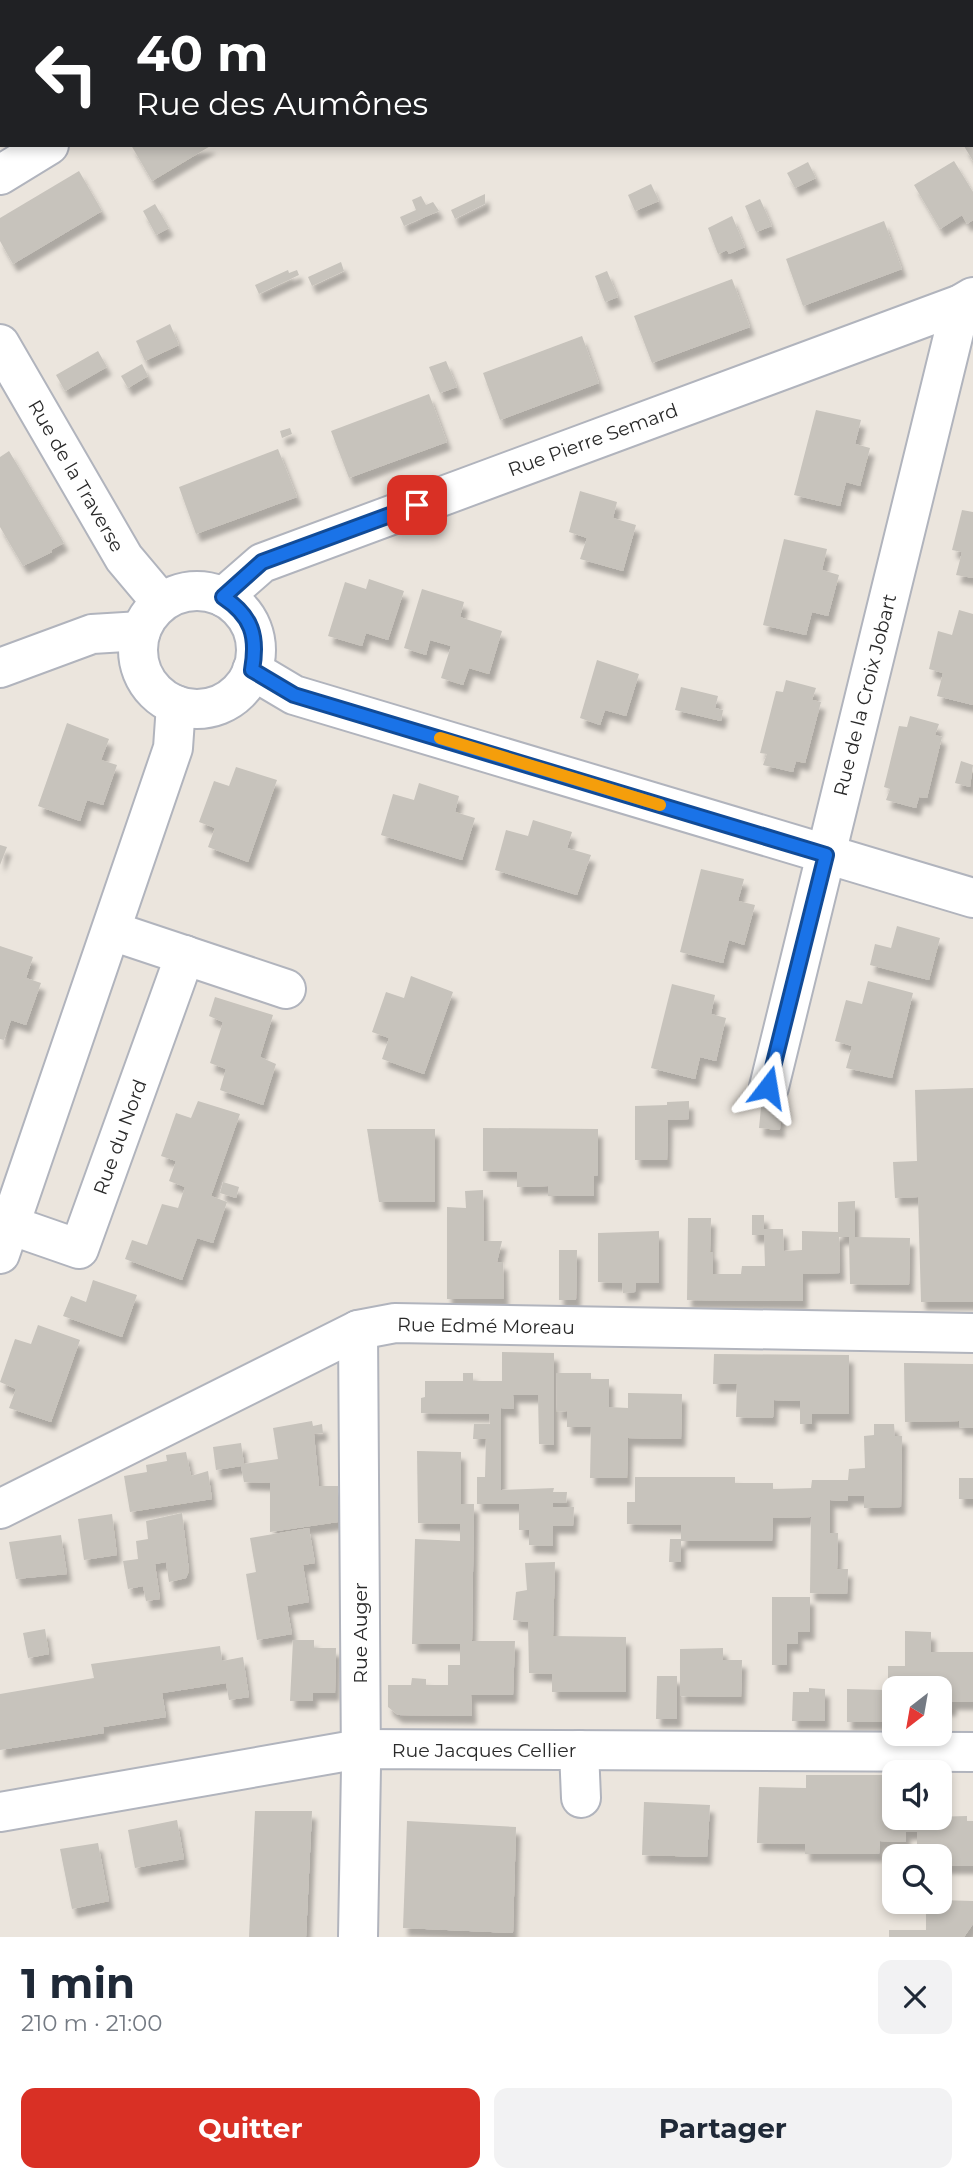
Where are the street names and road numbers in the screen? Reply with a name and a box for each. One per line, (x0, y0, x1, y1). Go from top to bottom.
street label: Rue de la Traverse (23, 396, 129, 556)
street label: Rue Pierre Semard (505, 399, 681, 481)
street label: Rue de la Croix Jobart (829, 591, 901, 799)
street label: Rue du Nord (88, 1076, 152, 1198)
street label: Rue Edmé Moreau (397, 1313, 575, 1339)
street label: Rue Auger (349, 1582, 372, 1684)
street label: Rue Jacques Cellier (392, 1739, 576, 1762)

